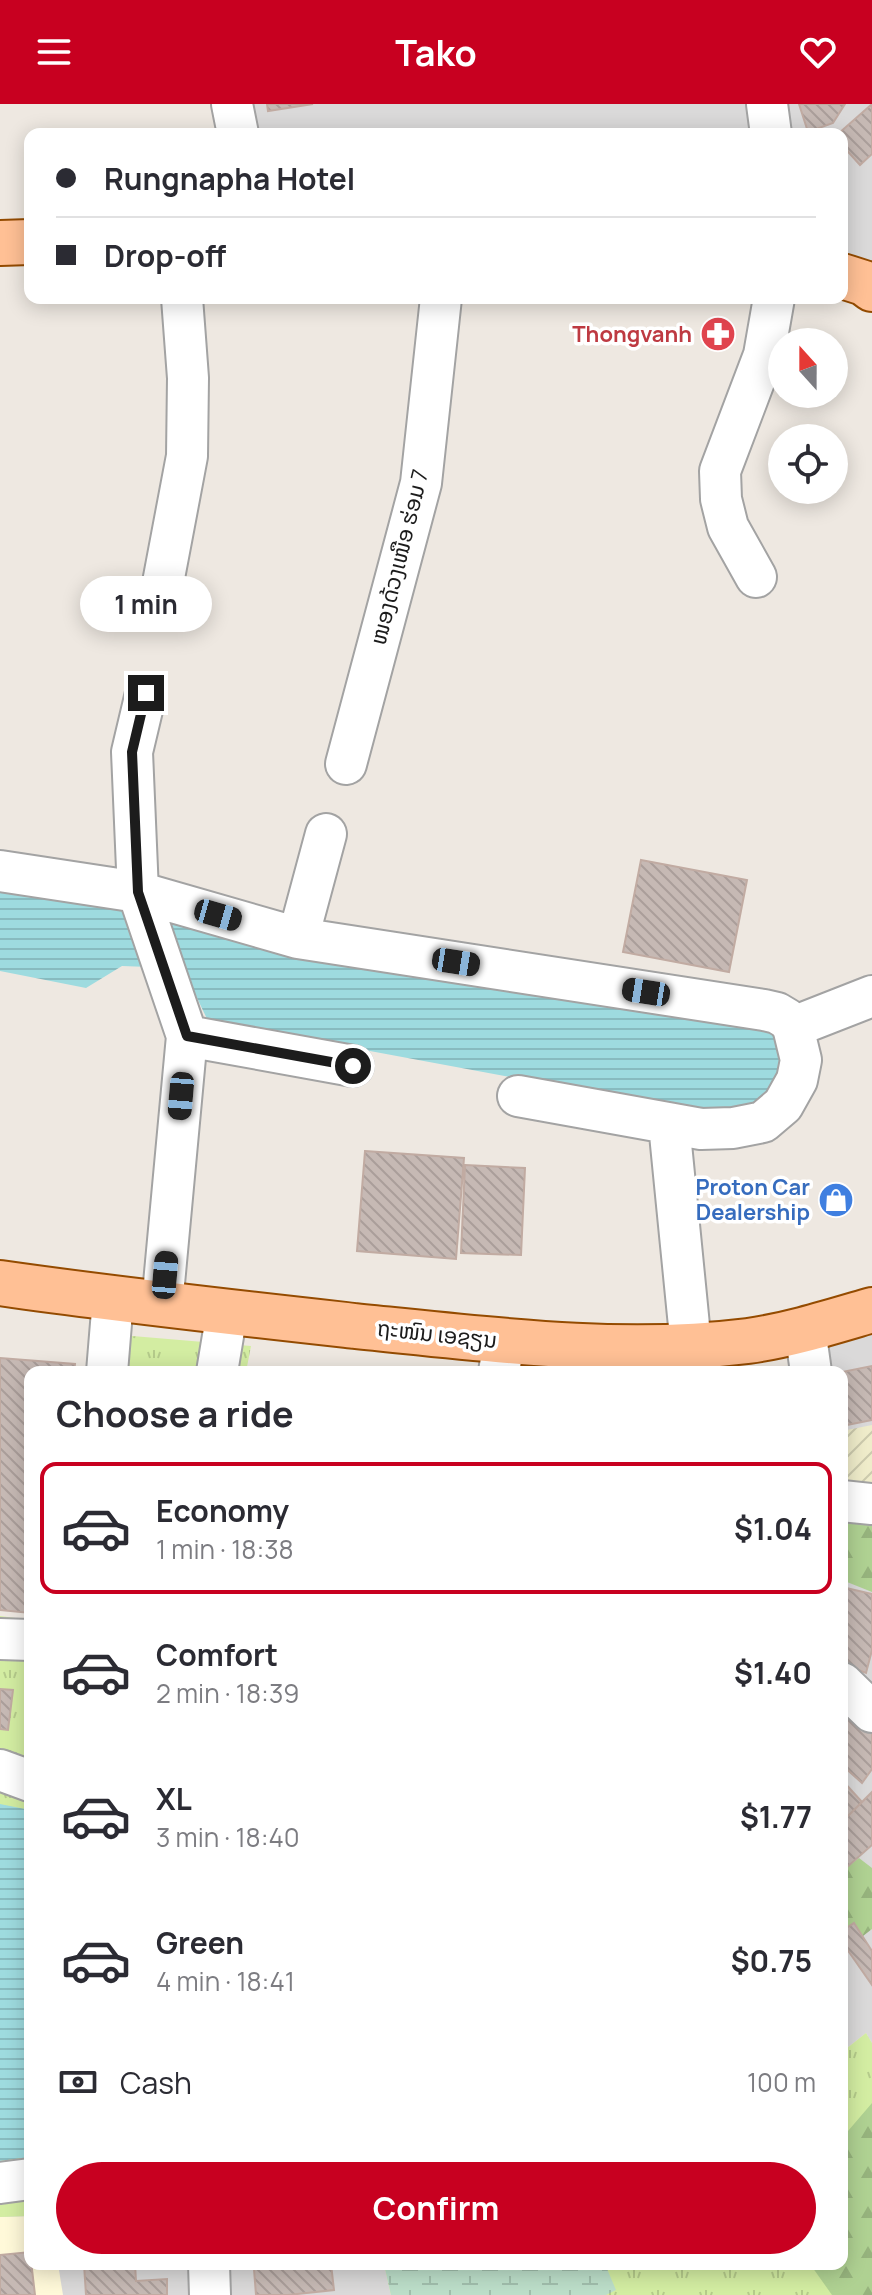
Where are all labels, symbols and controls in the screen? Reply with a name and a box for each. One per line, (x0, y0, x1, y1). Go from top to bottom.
text: Tako (395, 28, 477, 77)
icon: menu (32, 30, 76, 74)
icon: heart (796, 30, 840, 74)
text: Rungnapha Hotel (104, 158, 355, 199)
text: Drop-off (104, 235, 226, 276)
pharmacy icon: Thongvanh (699, 315, 737, 353)
place label: Thongvanh (572, 319, 692, 349)
north arrow (768, 328, 848, 408)
map controls (768, 328, 848, 504)
button: locate (768, 424, 848, 504)
street label: ໜອງດ້ວງເໜືອ ຮ່ອມ 7 (363, 466, 435, 648)
callout: 1 min (80, 577, 212, 633)
text: 1 min (114, 586, 178, 622)
route end (128, 675, 164, 711)
car (192, 897, 244, 933)
car (430, 946, 482, 978)
car (620, 976, 672, 1008)
route start (335, 1048, 371, 1084)
car (167, 1071, 195, 1121)
place label: Proton Car Dealership (695, 1172, 810, 1227)
shop icon: Proton Car Dealership (817, 1181, 855, 1219)
car (151, 1250, 179, 1300)
street label: ຖະໜົນ ເອຊຽນ (376, 1313, 498, 1355)
text: Choose a ride (56, 1389, 294, 1438)
text: Economy (156, 1490, 289, 1531)
icon: car (60, 1492, 132, 1564)
text: $1.04 (734, 1508, 812, 1549)
text: 1 min · 18:38 (156, 1531, 294, 1567)
text: Comfort (156, 1634, 278, 1675)
icon: car (60, 1636, 132, 1708)
text: $1.40 (734, 1652, 812, 1693)
text: 2 min · 18:39 (156, 1675, 299, 1711)
text: XL (156, 1778, 192, 1819)
icon: car (60, 1780, 132, 1852)
text: $1.77 (740, 1796, 812, 1837)
text: 3 min · 18:40 (156, 1819, 300, 1855)
text: Green (156, 1922, 244, 1963)
icon: car (60, 1924, 132, 1996)
text: $0.75 (731, 1940, 812, 1981)
text: 4 min · 18:41 (156, 1963, 295, 1999)
icon: cash (56, 2060, 100, 2104)
text: Cash (120, 2062, 192, 2103)
text: 100 m (747, 2064, 816, 2100)
button: Confirm (56, 2162, 816, 2254)

